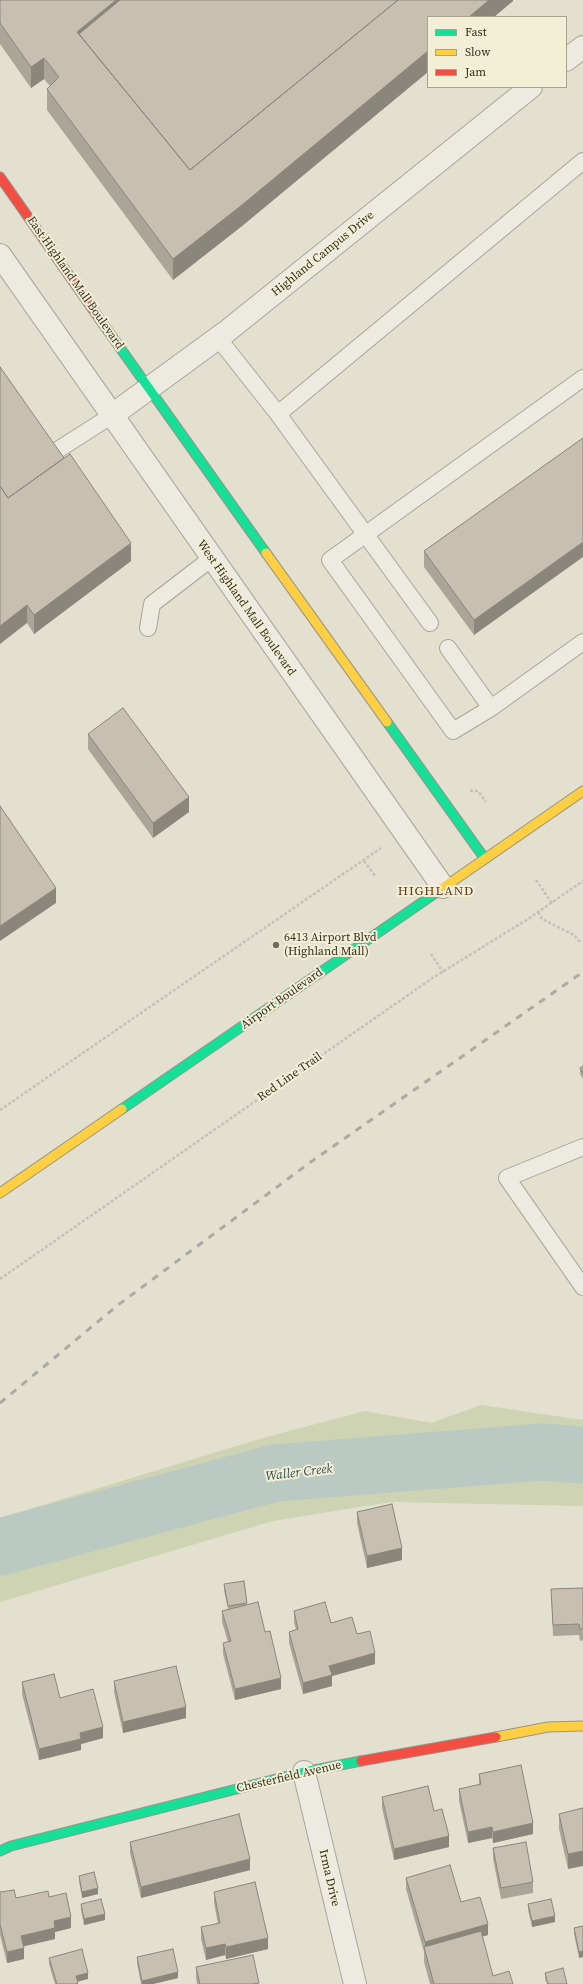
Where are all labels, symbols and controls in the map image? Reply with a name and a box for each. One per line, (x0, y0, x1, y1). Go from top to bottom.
legend (427, 16, 567, 88)
text: Fast (465, 24, 487, 40)
text: Slow (465, 44, 490, 60)
text: Jam (465, 64, 486, 80)
street label: Highland Campus Drive (269, 208, 377, 300)
street label: East Highland Mall Boulevard (24, 214, 126, 352)
street label: West Highland Mall Boulevard (194, 537, 298, 679)
district label: HIGHLAND (398, 884, 474, 900)
place label: 6413 Airport Blvd (Highland Mall) (284, 931, 377, 959)
marker: 6413 Airport Blvd (Highland Mall) (271, 940, 281, 950)
street label: Airport Boulevard (238, 965, 326, 1033)
street label: Red Line Trail (255, 1049, 325, 1105)
water label: Waller Creek (265, 1461, 333, 1485)
street label: Chesterfield Avenue (235, 1758, 343, 1796)
street label: Irma Drive (315, 1848, 343, 1908)

